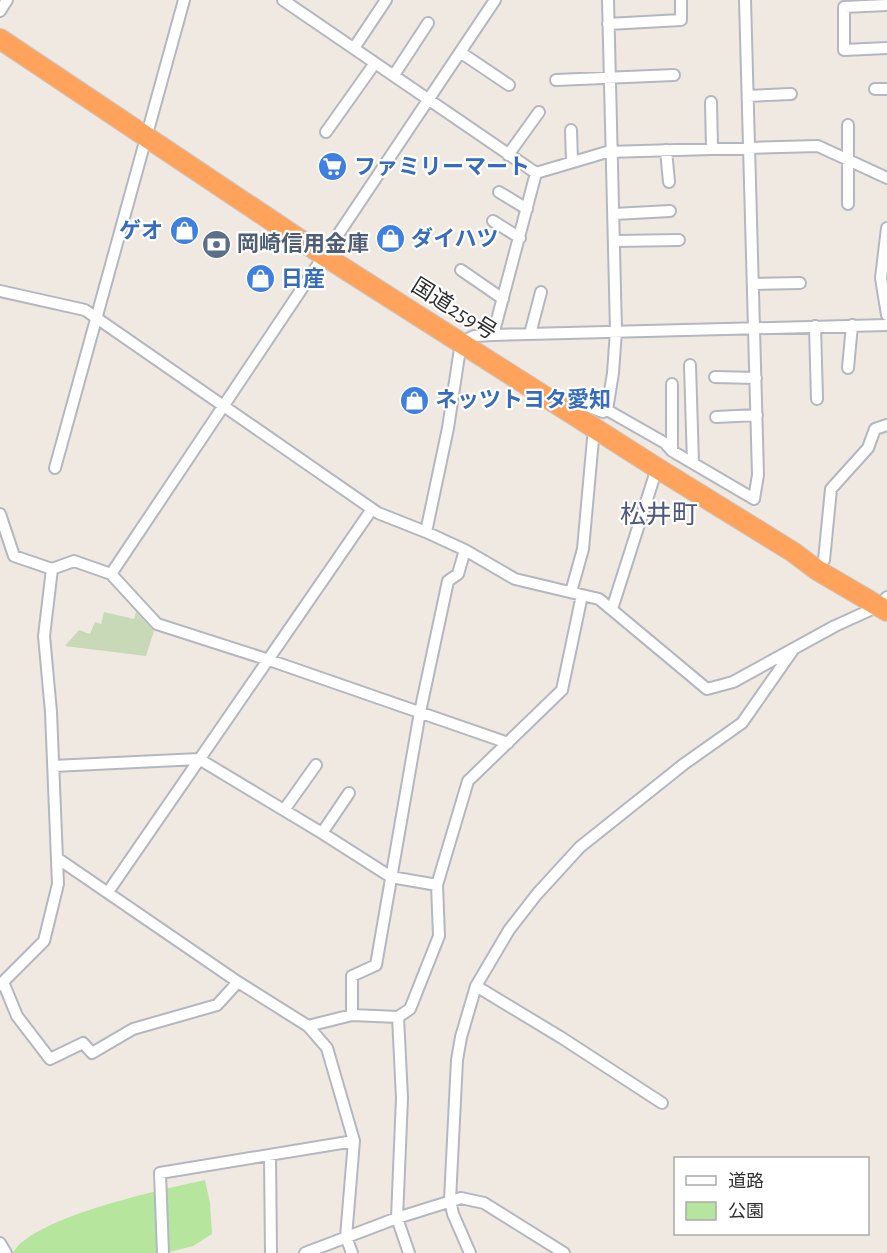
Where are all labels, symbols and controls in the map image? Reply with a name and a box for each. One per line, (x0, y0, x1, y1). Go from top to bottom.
supermarket icon: ファミリーマート (317, 151, 349, 183)
place label: ファミリーマート (354, 156, 530, 178)
shop icon: ゲオ (168, 215, 200, 247)
place label: ゲオ (119, 219, 163, 242)
shop icon: ダイハツ (374, 223, 406, 255)
place label: ダイハツ (411, 227, 499, 250)
bank icon: 岡崎信用金庫 (200, 228, 232, 260)
place label: 岡崎信用金庫 (237, 232, 369, 255)
shop icon: 日産 (244, 263, 276, 295)
place label: 日産 (281, 267, 325, 290)
street label: 国道259号 (408, 274, 501, 344)
shop icon: ネッツトヨタ愛知 (398, 384, 430, 416)
place label: ネッツトヨタ愛知 (435, 388, 611, 411)
district label: 松井町 (620, 501, 698, 528)
legend (674, 1157, 869, 1235)
text: 道路 (728, 1171, 764, 1191)
text: 公園 (728, 1202, 764, 1221)

